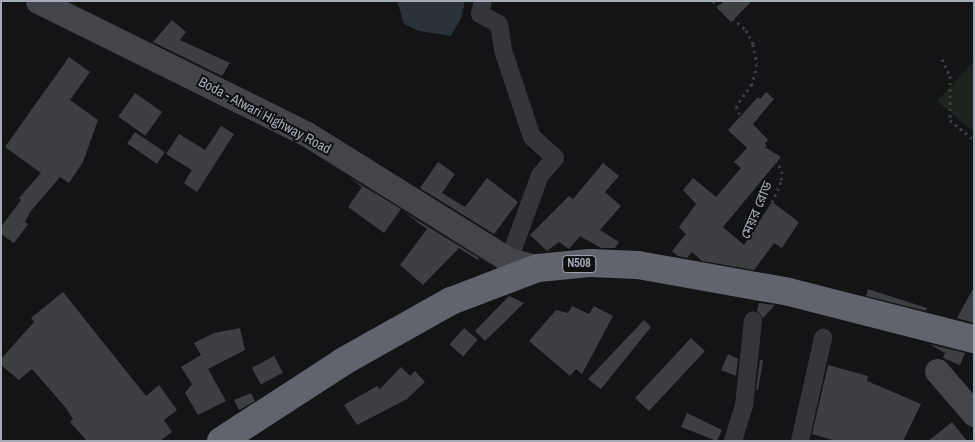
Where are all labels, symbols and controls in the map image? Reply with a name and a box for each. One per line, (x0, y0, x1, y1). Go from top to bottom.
street label: Boda - Atwari Highway Road (196, 73, 334, 157)
street label: মেয়র রোড (736, 179, 776, 241)
road number: N508 (562, 254, 596, 274)

